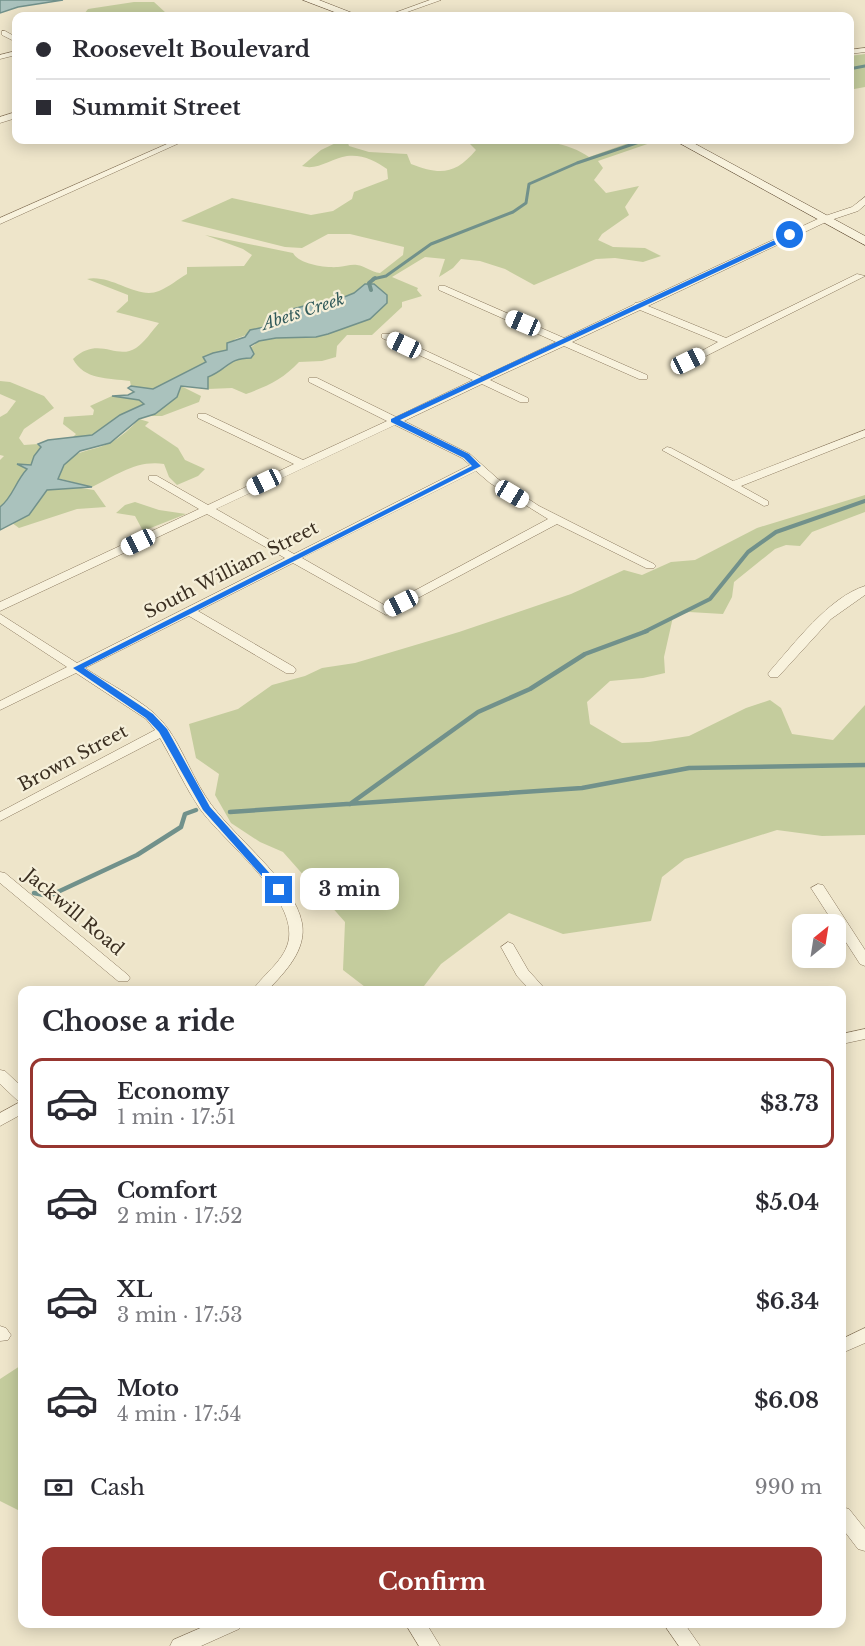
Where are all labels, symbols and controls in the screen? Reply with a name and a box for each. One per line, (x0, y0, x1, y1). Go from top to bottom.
text: Roosevelt Boulevard (72, 36, 310, 63)
text: Summit Street (72, 94, 241, 121)
route start (776, 221, 803, 248)
water label: Abets Creek (257, 288, 347, 334)
car (503, 308, 543, 338)
car (384, 329, 424, 361)
car (668, 345, 708, 377)
car (244, 466, 284, 498)
car (492, 477, 532, 511)
street label: South William Street (140, 516, 322, 624)
car (118, 526, 158, 558)
car (381, 587, 421, 619)
street label: Brown Street (15, 720, 132, 796)
street label: Jackwill Road (18, 863, 128, 960)
callout: 3 min (300, 869, 399, 911)
route end (265, 876, 292, 903)
text: 3 min (319, 877, 380, 901)
north arrow (792, 914, 846, 968)
map controls (792, 914, 846, 968)
text: Choose a ride (42, 1005, 235, 1038)
icon: car (45, 1076, 99, 1130)
text: Economy (117, 1078, 229, 1105)
text: $3.73 (760, 1090, 819, 1117)
text: 1 min · 17:51 (117, 1105, 236, 1129)
icon: car (45, 1175, 99, 1229)
text: Comfort (117, 1177, 217, 1204)
text: $5.04 (755, 1189, 819, 1216)
text: 2 min · 17:52 (117, 1204, 243, 1228)
icon: car (45, 1274, 99, 1328)
text: XL (117, 1276, 152, 1303)
text: $6.34 (756, 1288, 819, 1315)
text: 3 min · 17:53 (117, 1303, 243, 1327)
icon: car (45, 1373, 99, 1427)
text: Moto (117, 1375, 179, 1402)
text: $6.08 (754, 1387, 819, 1414)
text: 4 min · 17:54 (117, 1402, 241, 1426)
icon: cash (42, 1471, 75, 1504)
text: Cash (90, 1474, 145, 1501)
text: 990 m (755, 1475, 822, 1499)
button: Confirm (42, 1547, 822, 1616)

